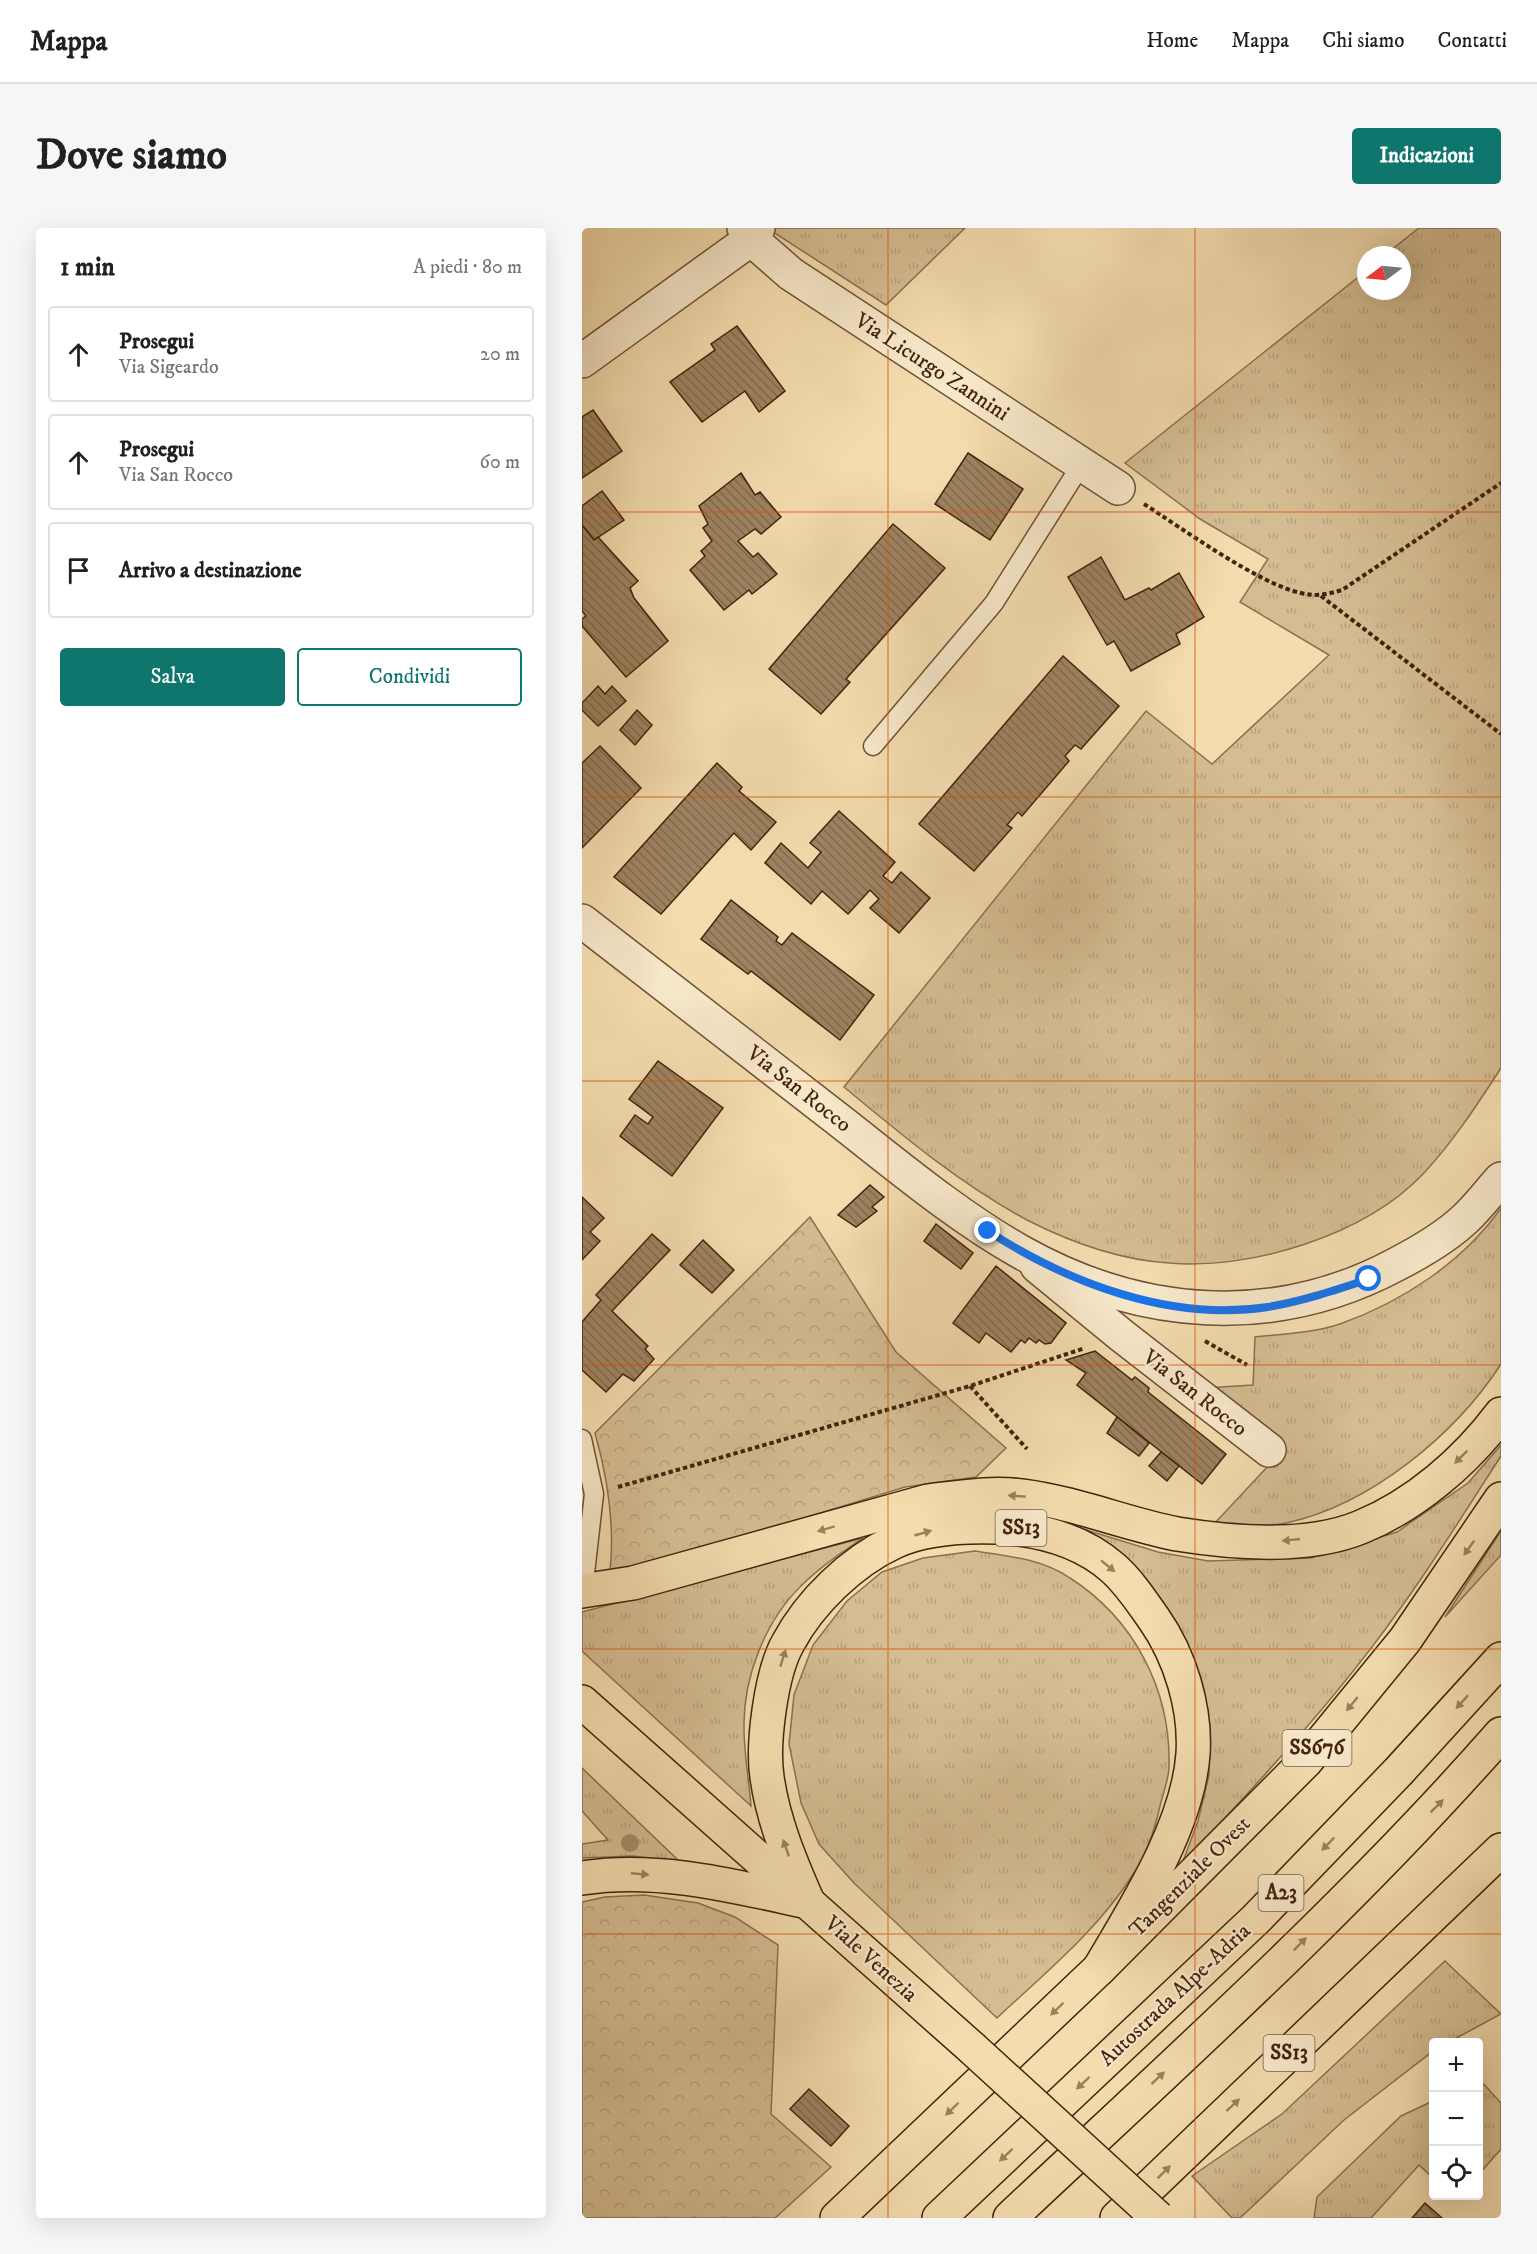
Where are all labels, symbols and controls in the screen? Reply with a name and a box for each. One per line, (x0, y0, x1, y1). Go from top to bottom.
text: Mappa (30, 24, 108, 59)
text: Home (1146, 28, 1198, 54)
text: Mappa (1231, 28, 1289, 54)
text: Chi siamo (1322, 28, 1404, 54)
text: Contatti (1437, 28, 1507, 54)
button: Indicazioni (1352, 128, 1501, 184)
text: Dove siamo (36, 130, 227, 182)
north arrow (1357, 246, 1411, 300)
text: 1 min (60, 251, 115, 284)
text: A piedi · 80 m (413, 255, 522, 280)
street label: Via Licurgo Zannini (849, 306, 1014, 427)
text: Prosegui (119, 328, 194, 355)
icon: ahead (62, 338, 95, 371)
text: 20 m (480, 342, 520, 367)
text: Via Sigeardo (119, 355, 219, 380)
text: Prosegui (119, 436, 194, 463)
icon: ahead (62, 446, 95, 479)
text: 60 m (480, 450, 520, 475)
text: Via San Rocco (119, 463, 233, 488)
icon: arrive (62, 554, 95, 587)
text: Arrivo a destinazione (119, 557, 302, 584)
button: Salva (60, 648, 285, 706)
button: Condividi (297, 648, 522, 706)
street label: Via San Rocco (740, 1039, 857, 1138)
route end (974, 1217, 1000, 1243)
route start (1355, 1265, 1381, 1291)
street label: Via San Rocco (1136, 1343, 1253, 1442)
one-way arrow (1454, 1450, 1468, 1464)
one-way arrow (1007, 1492, 1026, 1501)
road number: SS13 (996, 1510, 1046, 1546)
one-way arrow (817, 1525, 835, 1534)
one-way arrow (914, 1528, 933, 1538)
one-way arrow (1281, 1535, 1300, 1545)
one-way arrow (1463, 1540, 1475, 1556)
one-way arrow (1101, 1560, 1116, 1572)
one-way arrow (779, 1649, 788, 1667)
one-way arrow (1455, 1695, 1469, 1710)
one-way arrow (1346, 1696, 1359, 1712)
road number: SS676 (1282, 1730, 1352, 1766)
one-way arrow (1430, 1799, 1444, 1813)
street label: Tangenziale Ovest (1124, 1811, 1256, 1943)
one-way arrow (1321, 1837, 1335, 1852)
one-way arrow (781, 1839, 791, 1857)
one-way arrow (631, 1870, 650, 1879)
road number: A23 (1258, 1875, 1304, 1911)
street label: Viale Venezia (818, 1909, 924, 2008)
street label: Autostrada Alpe-Adria (1094, 1917, 1257, 2072)
one-way arrow (1293, 1937, 1307, 1952)
one-way arrow (1050, 2002, 1065, 2015)
road number: SS13 (1264, 2035, 1314, 2071)
map controls (1429, 2038, 1483, 2200)
button: + (1429, 2038, 1483, 2092)
one-way arrow (1151, 2071, 1166, 2085)
one-way arrow (1076, 2076, 1091, 2089)
button: − (1429, 2092, 1483, 2146)
one-way arrow (1226, 2098, 1241, 2112)
one-way arrow (945, 2102, 960, 2116)
button: locate (1429, 2146, 1483, 2200)
one-way arrow (1000, 2147, 1014, 2161)
one-way arrow (1156, 2165, 1170, 2179)

